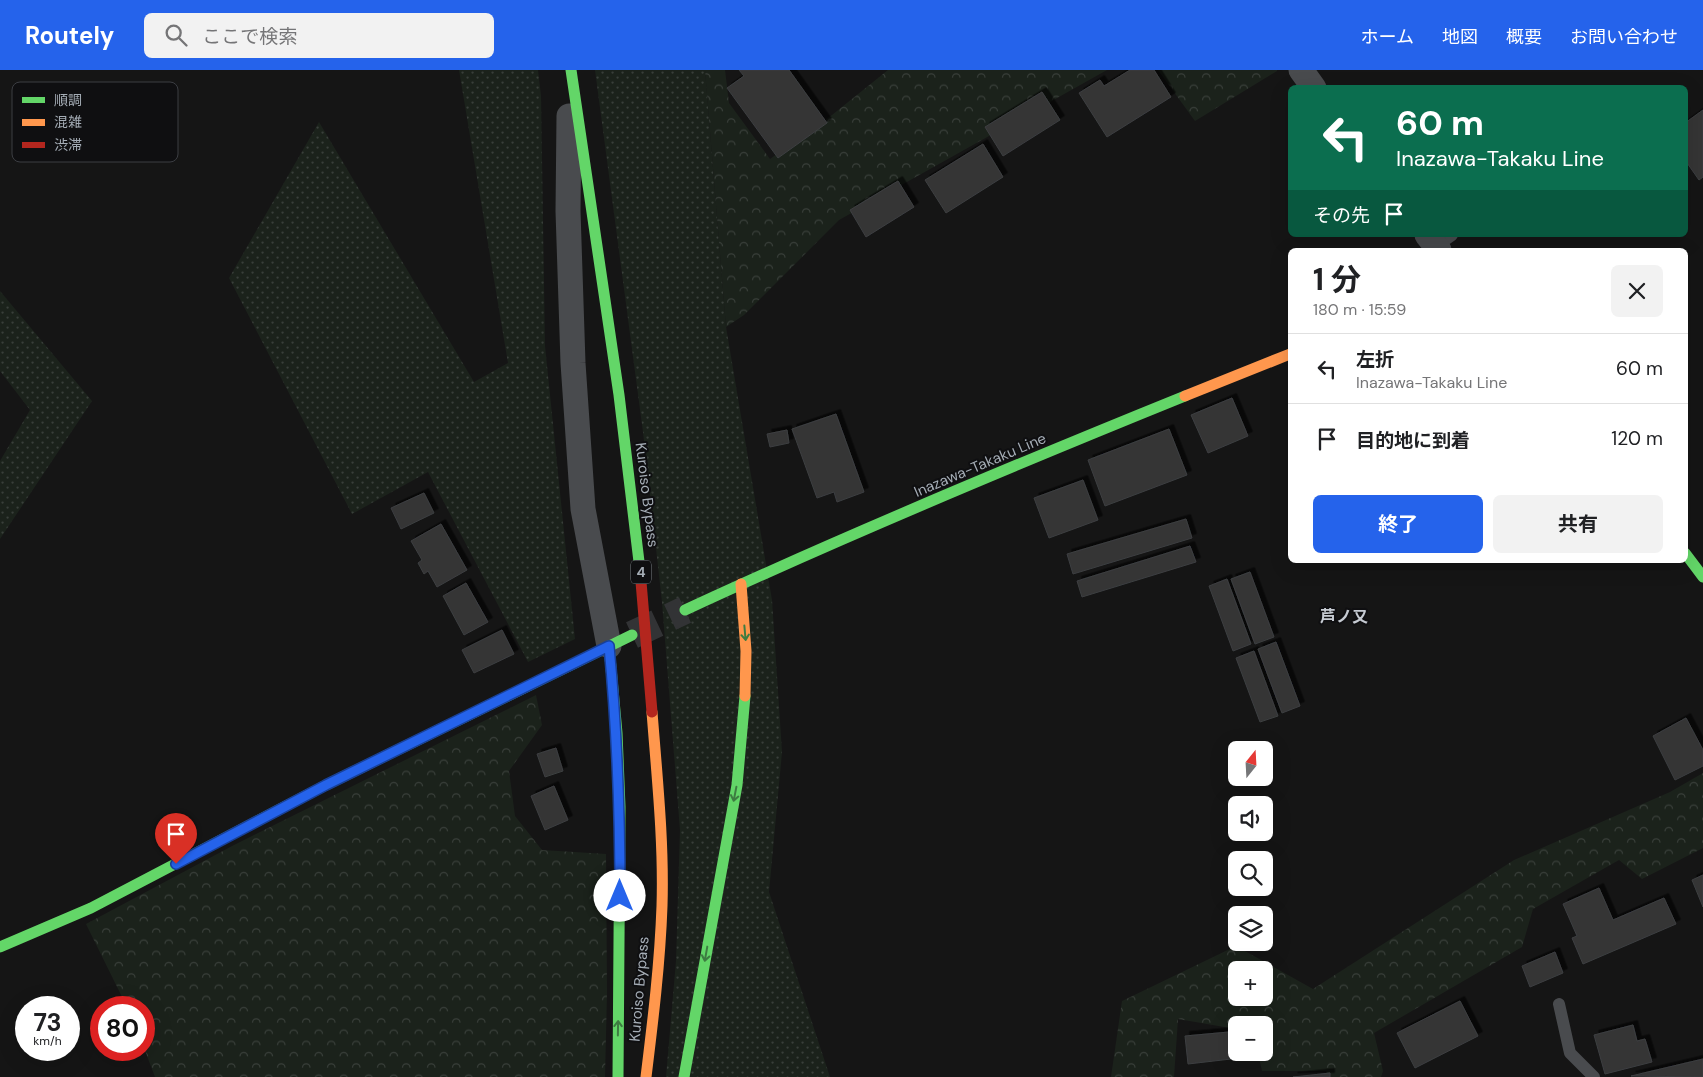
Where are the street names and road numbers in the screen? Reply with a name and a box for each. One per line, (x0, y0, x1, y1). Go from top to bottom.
street label: Inazawa-Takaku Line (911, 428, 1049, 502)
street label: Kuroiso Bypass (631, 442, 663, 548)
road number: 4 (631, 561, 651, 584)
street label: Kuroiso Bypass (624, 936, 654, 1042)

